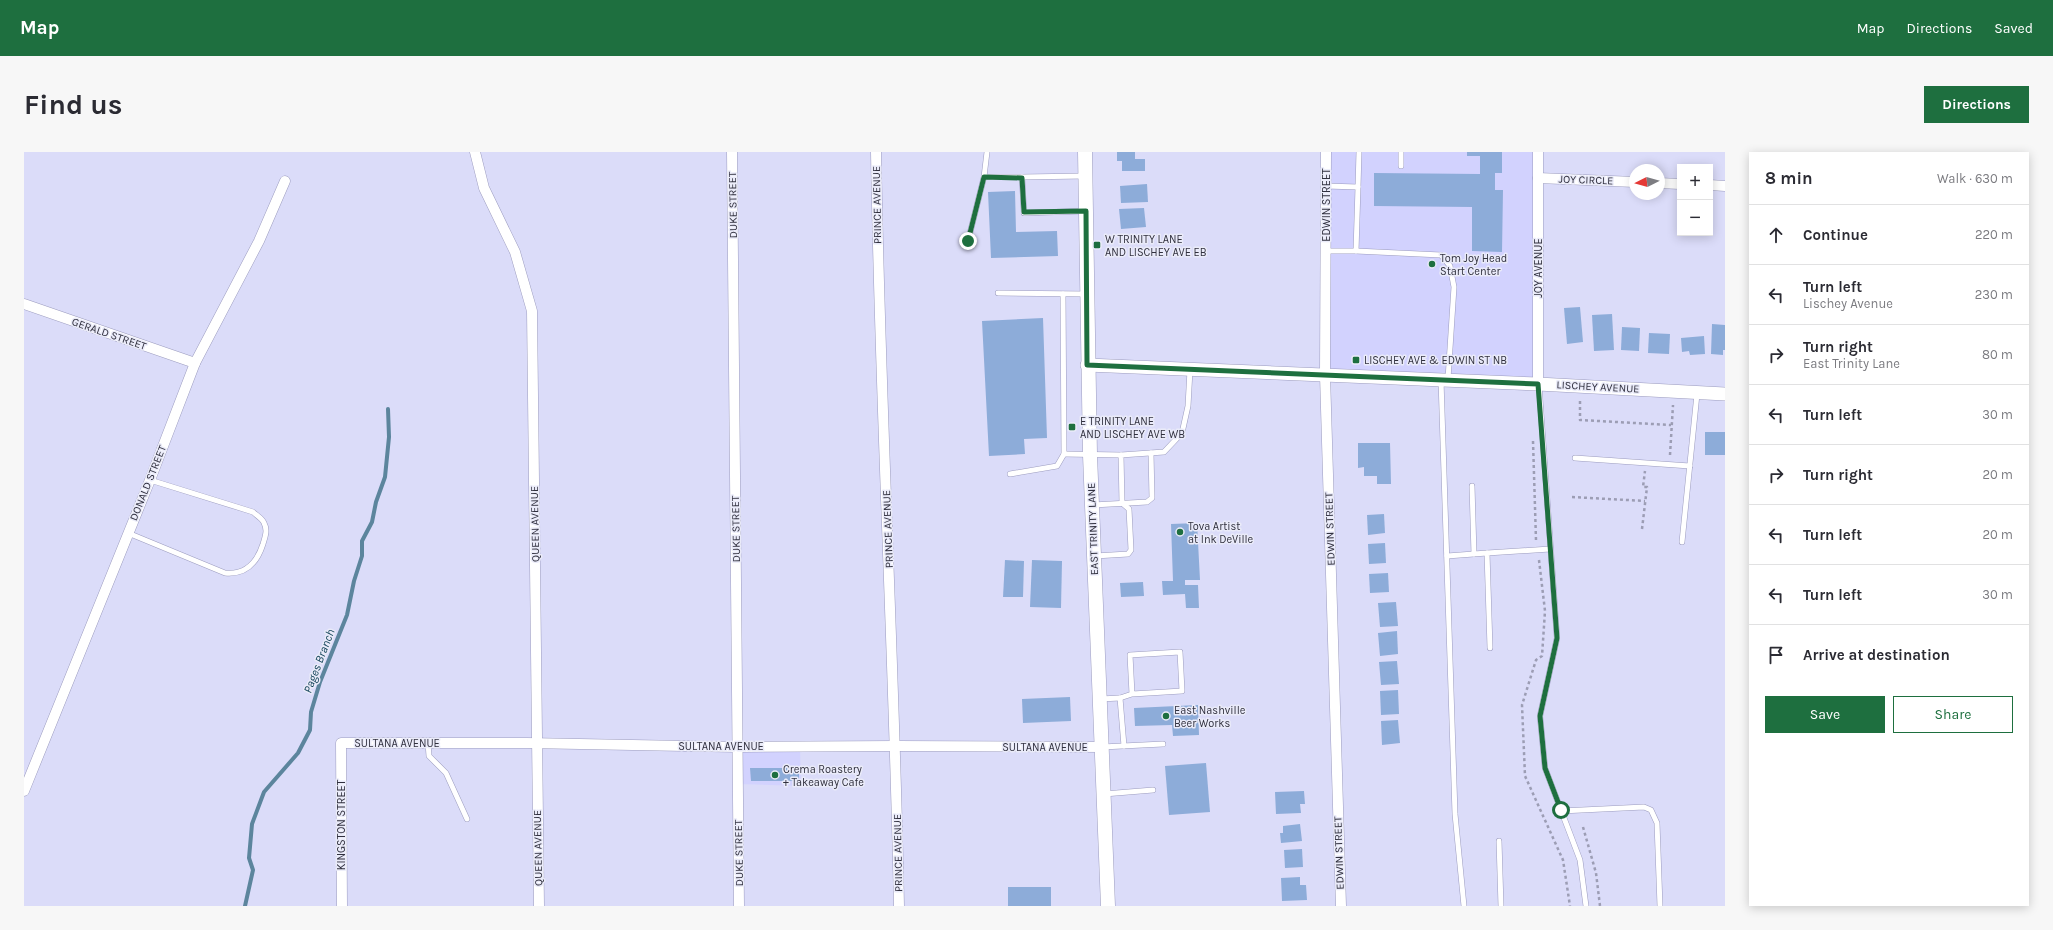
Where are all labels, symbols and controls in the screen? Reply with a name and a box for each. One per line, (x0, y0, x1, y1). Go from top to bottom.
text: Map (20, 17, 59, 39)
text: Map (1857, 20, 1885, 37)
text: Directions (1907, 20, 1972, 37)
text: Saved (1994, 20, 2033, 37)
button: Directions (1924, 86, 2029, 123)
text: Find us (24, 88, 123, 121)
north arrow (1629, 164, 1665, 200)
map controls (1677, 164, 1713, 236)
button: + (1677, 164, 1713, 200)
street label: PRINCE AVENUE (870, 166, 884, 244)
street label: EDWIN STREET (1320, 168, 1333, 242)
text: 8 min (1765, 168, 1813, 188)
street label: DUKE STREET (726, 171, 740, 238)
text: Walk · 630 m (1937, 171, 2013, 186)
street label: JOY CIRCLE (1558, 173, 1614, 187)
button: − (1677, 200, 1713, 236)
icon: ahead (1765, 224, 1787, 246)
text: Continue (1803, 226, 1868, 244)
text: 220 m (1975, 227, 2013, 242)
route end (959, 232, 977, 250)
place label: W TRINITY LANE AND LISCHEY AVE EB (1105, 233, 1207, 259)
street label: JOY AVENUE (1532, 238, 1545, 298)
marker: W TRINITY LANE AND LISCHEY AVE EB (1092, 240, 1102, 250)
place label: Tom Joy Head Start Center (1440, 252, 1507, 278)
marker: Tom Joy Head Start Center (1427, 259, 1437, 269)
text: Turn left (1803, 278, 1862, 296)
icon: left (1765, 284, 1787, 306)
text: 230 m (1975, 287, 2013, 302)
text: Lischey Avenue (1803, 296, 1893, 311)
street label: GERALD STREET (70, 315, 149, 353)
text: Turn right (1803, 338, 1873, 356)
icon: right (1765, 344, 1787, 366)
text: 80 m (1982, 347, 2013, 362)
place label: LISCHEY AVE & EDWIN ST NB (1364, 354, 1507, 367)
marker: LISCHEY AVE & EDWIN ST NB (1351, 355, 1361, 365)
text: East Trinity Lane (1803, 356, 1900, 371)
street label: LISCHEY AVENUE (1556, 378, 1640, 396)
icon: left (1765, 404, 1787, 426)
text: Turn left (1803, 406, 1862, 424)
text: 30 m (1982, 407, 2013, 422)
place label: E TRINITY LANE AND LISCHEY AVE WB (1080, 415, 1185, 441)
marker: E TRINITY LANE AND LISCHEY AVE WB (1067, 422, 1077, 432)
street label: DONALD STREET (127, 443, 169, 523)
icon: right (1765, 464, 1787, 486)
text: Turn right (1803, 466, 1873, 484)
text: 20 m (1983, 467, 2013, 482)
street label: EAST TRINITY LANE (1085, 483, 1101, 575)
street label: QUEEN AVENUE (528, 486, 542, 562)
street label: PRINCE AVENUE (880, 490, 896, 568)
street label: EDWIN STREET (1322, 492, 1338, 566)
street label: DUKE STREET (729, 495, 743, 562)
place label: Tova Artist at Ink DeVille (1188, 520, 1254, 546)
icon: left (1765, 524, 1787, 546)
text: Turn left (1803, 526, 1862, 544)
marker: Tova Artist at Ink DeVille (1175, 527, 1185, 537)
text: 20 m (1983, 527, 2013, 542)
icon: left (1765, 584, 1787, 606)
text: Turn left (1803, 586, 1862, 604)
text: 30 m (1982, 587, 2013, 602)
water label: Pages Branch (300, 627, 338, 695)
icon: arrive (1765, 644, 1787, 666)
text: Arrive at destination (1803, 646, 1950, 664)
button: Save (1765, 696, 1885, 733)
button: Share (1893, 696, 2013, 733)
place label: East Nashville Beer Works (1174, 704, 1246, 730)
marker: East Nashville Beer Works (1161, 711, 1171, 721)
street label: SULTANA AVENUE (354, 737, 440, 750)
street label: SULTANA AVENUE (678, 740, 764, 753)
street label: SULTANA AVENUE (1002, 741, 1088, 754)
place label: Crema Roastery + Takeaway Cafe (783, 763, 864, 789)
marker: Crema Roastery + Takeaway Cafe (770, 770, 780, 780)
street label: KINGSTON STREET (335, 779, 348, 870)
route start (1552, 801, 1570, 819)
street label: QUEEN AVENUE (531, 810, 545, 886)
street label: PRINCE AVENUE (891, 814, 905, 892)
street label: EDWIN STREET (1331, 816, 1347, 890)
street label: DUKE STREET (732, 819, 746, 886)

